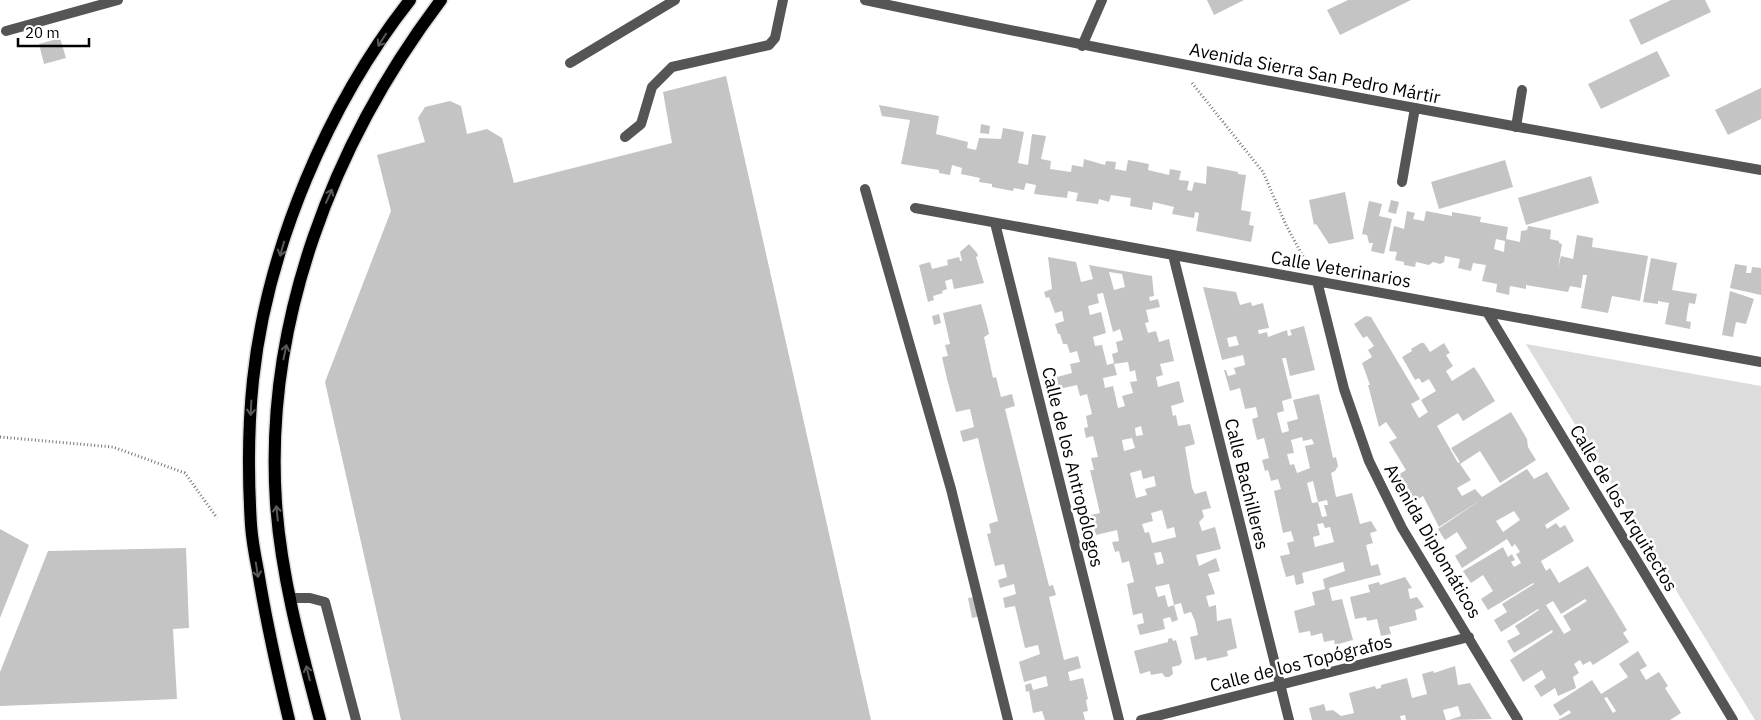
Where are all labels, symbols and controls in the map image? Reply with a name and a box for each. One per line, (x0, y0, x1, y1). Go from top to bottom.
scale bar (18, 15, 89, 47)
text: 20 m (25, 23, 60, 42)
one-way arrow (377, 33, 388, 47)
street label: Avenida Sierra San Pedro Mártir (1188, 37, 1443, 109)
one-way arrow (324, 189, 334, 204)
one-way arrow (277, 240, 287, 256)
street label: Calle Veterinarios (1269, 245, 1413, 293)
one-way arrow (280, 344, 290, 360)
street label: Calle de los Antropólogos (1037, 364, 1109, 570)
one-way arrow (247, 400, 256, 416)
street label: Calle Bachilleres (1220, 416, 1274, 552)
street label: Calle de los Arquitectos (1565, 420, 1683, 596)
street label: Avenida Diplomáticos (1379, 460, 1487, 622)
one-way arrow (272, 506, 282, 522)
one-way arrow (253, 561, 263, 577)
street label: Calle de los Topógrafos (1207, 629, 1395, 697)
one-way arrow (303, 665, 312, 681)

